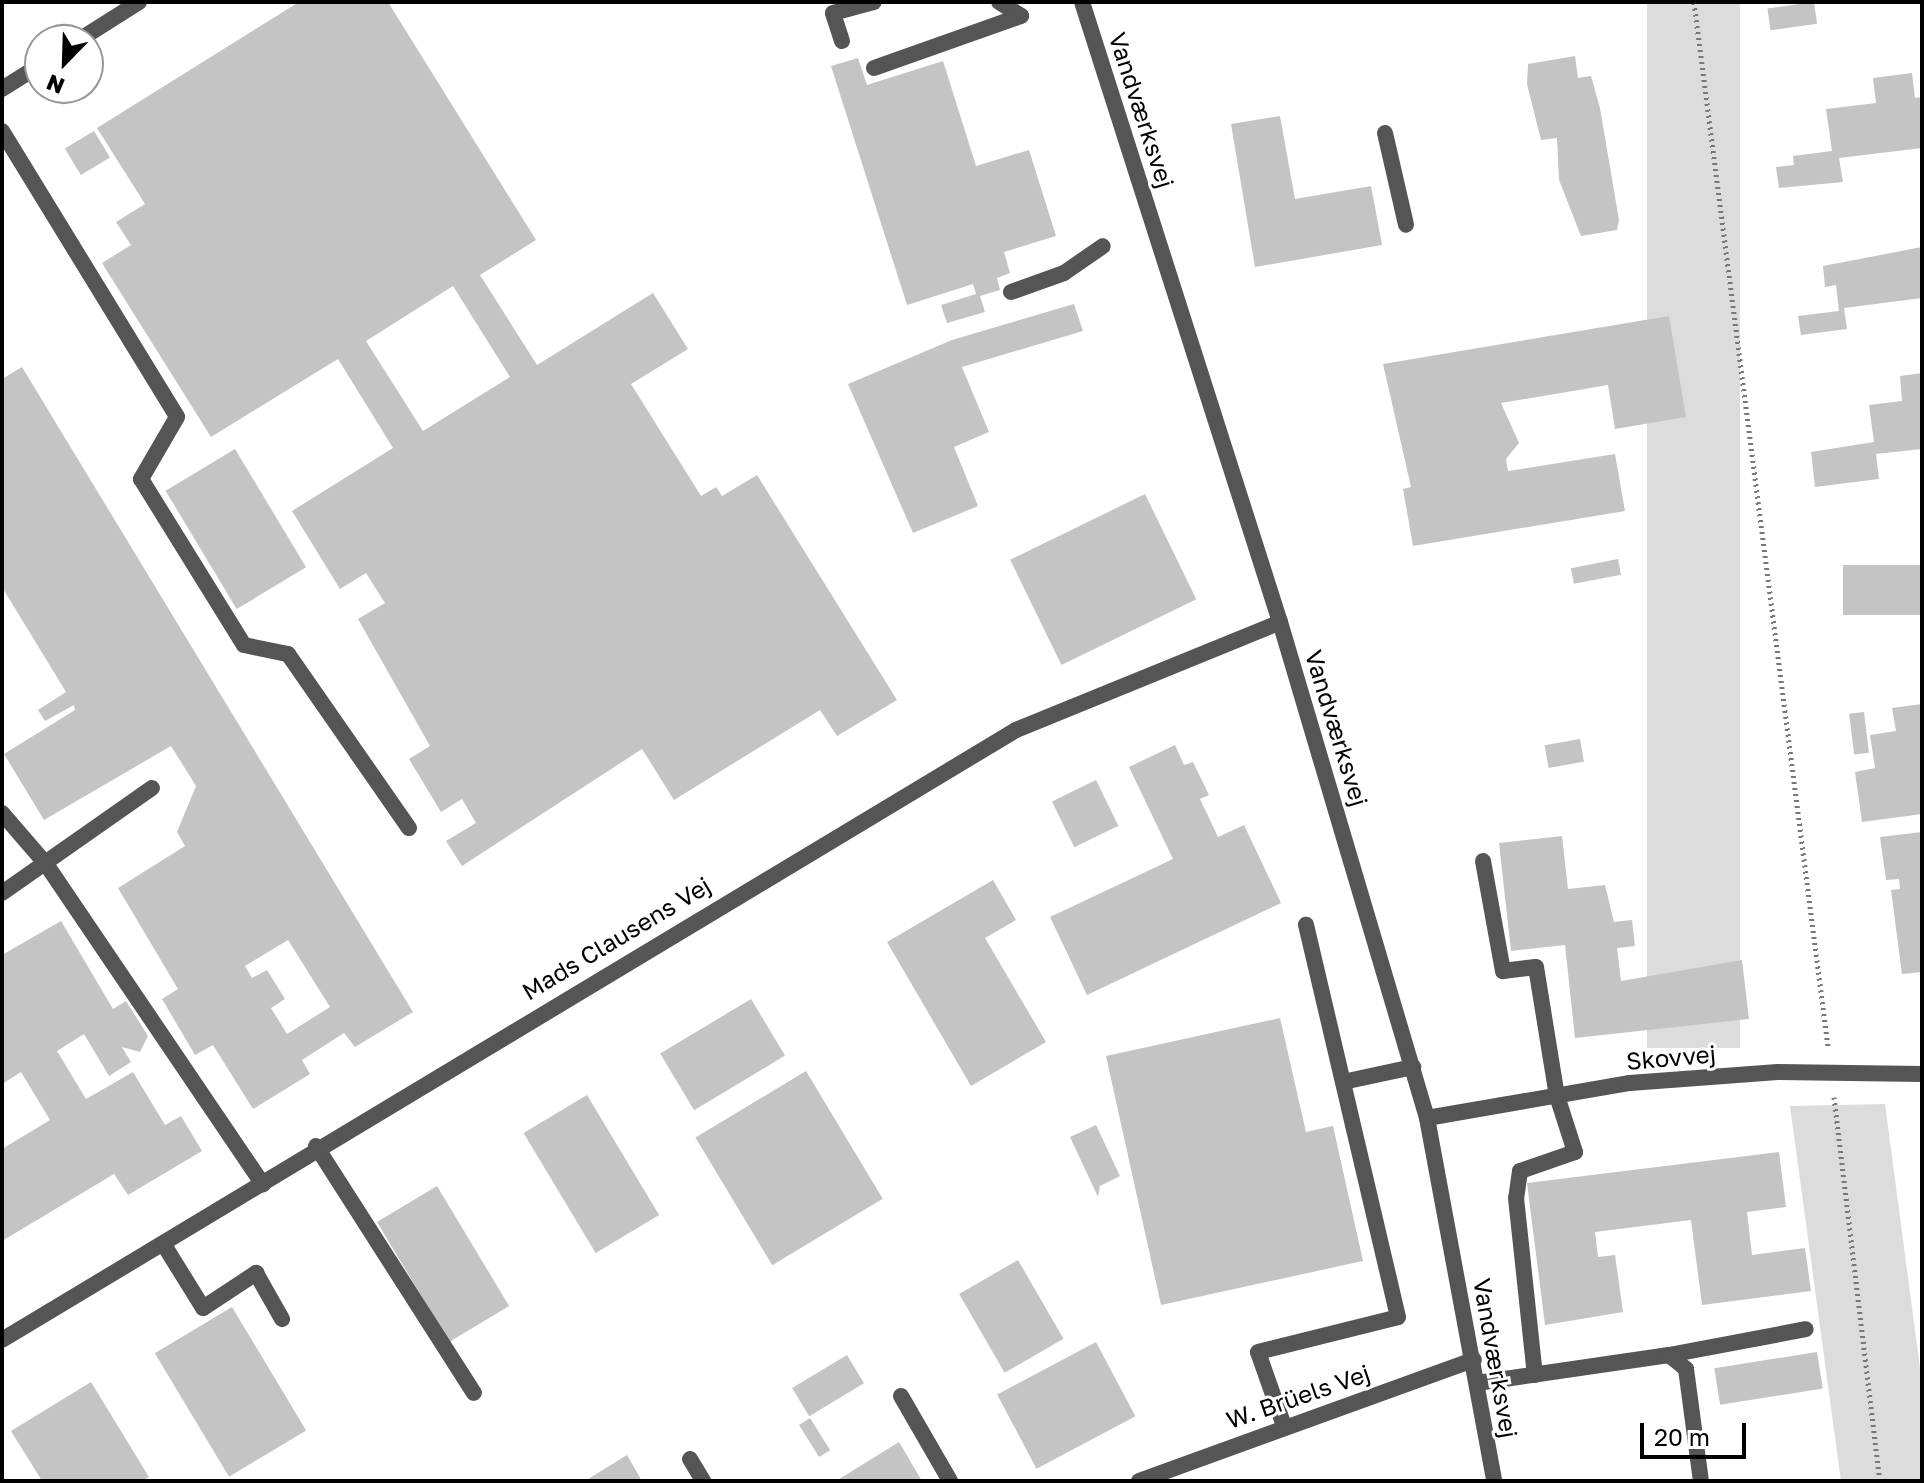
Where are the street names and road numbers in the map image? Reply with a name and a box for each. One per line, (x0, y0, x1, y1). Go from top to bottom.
street label: Vandværksvej (1103, 29, 1181, 191)
street label: Vandværksvej (1300, 646, 1374, 810)
street label: Mads Clausens Vej (516, 870, 716, 1006)
street label: Skovvej (1625, 1039, 1717, 1075)
street label: Vandværksvej (1468, 1276, 1524, 1440)
street label: W. Brüels Vej (1222, 1358, 1374, 1434)

